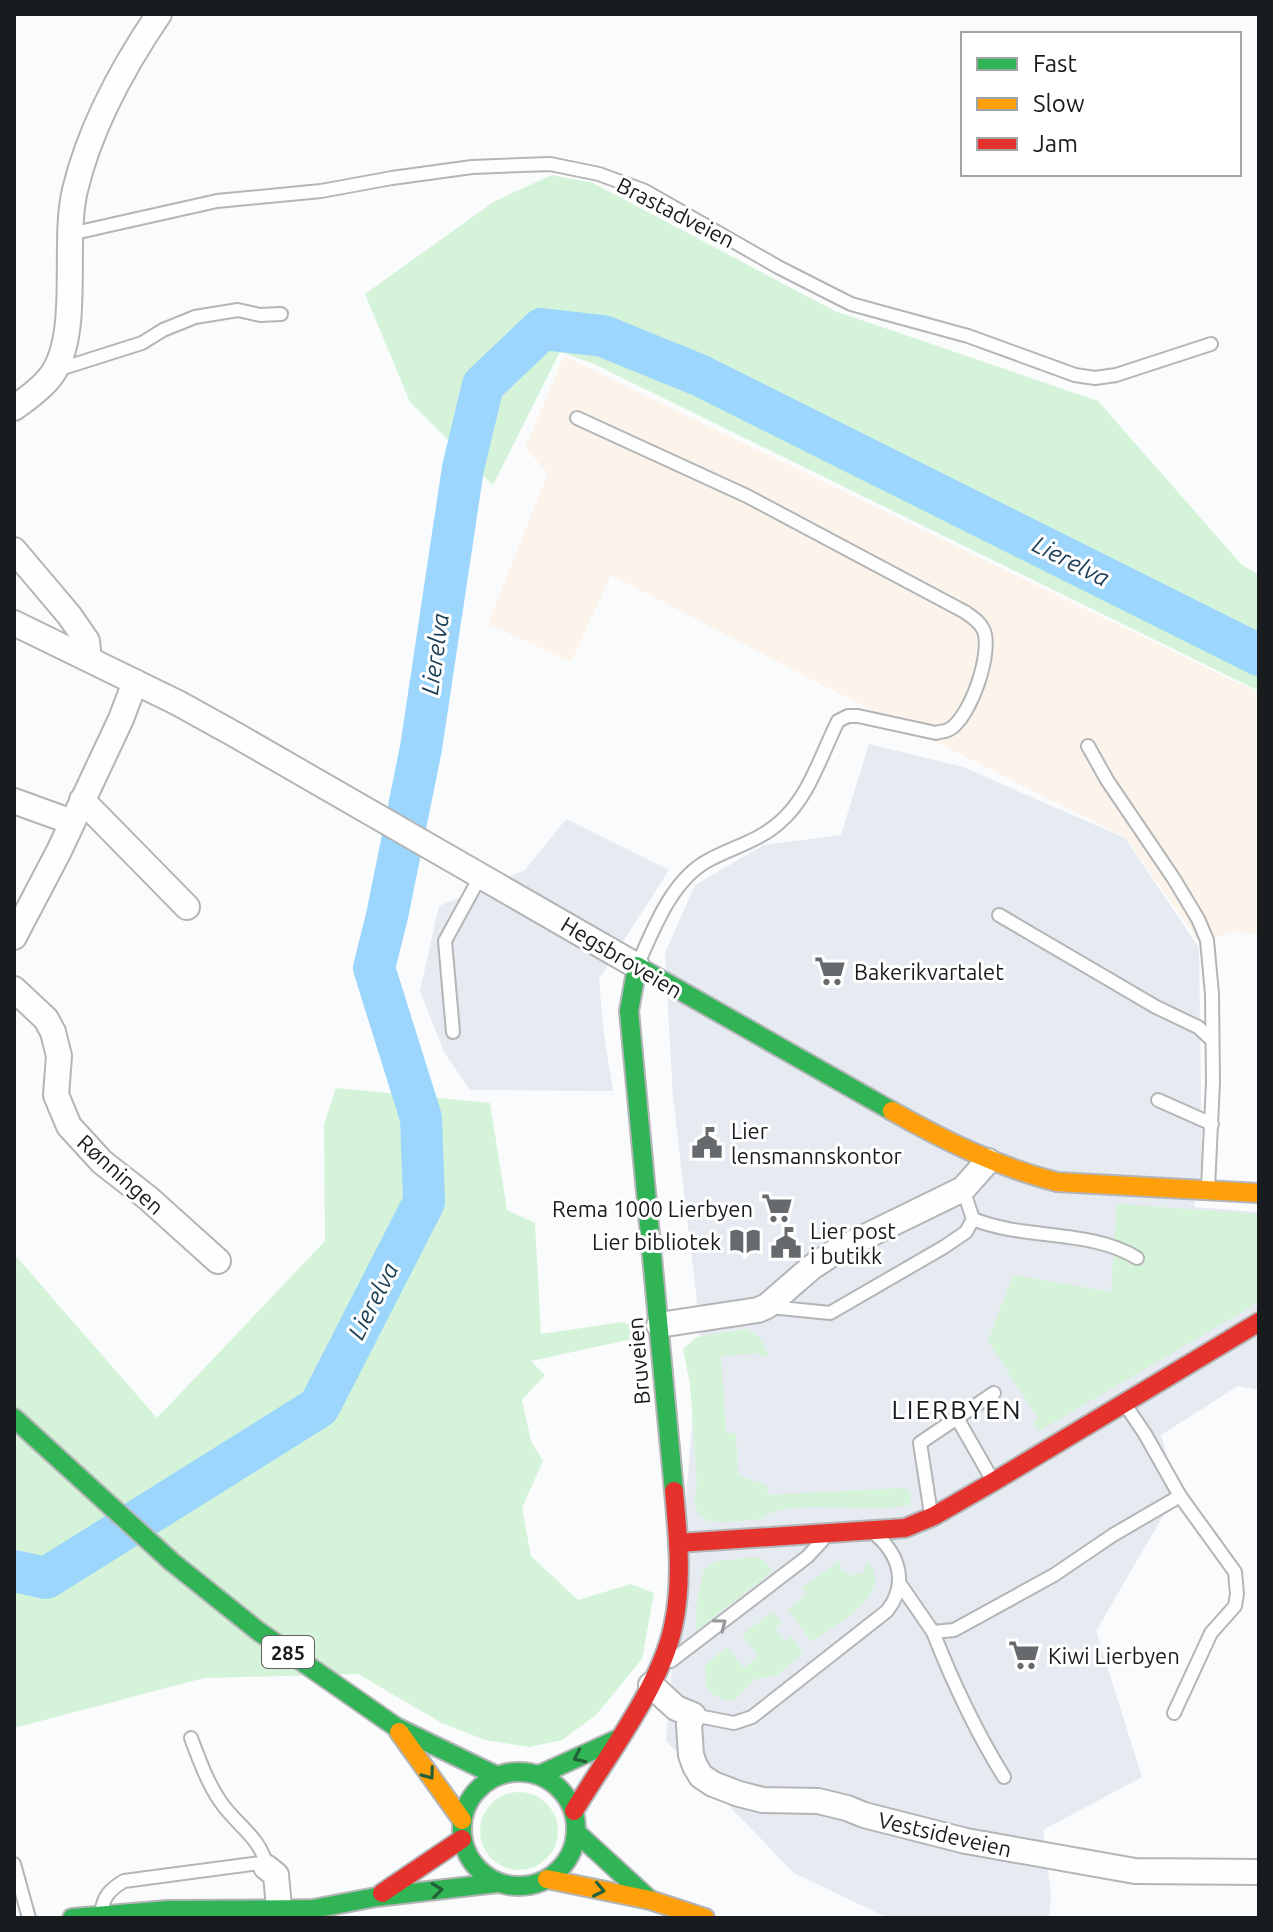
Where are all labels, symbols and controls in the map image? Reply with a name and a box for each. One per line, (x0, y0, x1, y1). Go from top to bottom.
legend (961, 32, 1241, 176)
text: Fast (1033, 50, 1077, 77)
text: Slow (1033, 90, 1085, 117)
text: Jam (1033, 130, 1078, 157)
street label: Brastadveien (613, 172, 739, 252)
water label: Lierelva (1028, 530, 1114, 592)
water label: Lierelva (416, 611, 454, 697)
street label: Hegsbroveien (557, 911, 687, 1003)
supermarket icon: Bakerikvartalet (813, 954, 847, 988)
place label: Bakerikvartalet (854, 959, 1004, 984)
place label: Lier lensmannskontor (731, 1118, 903, 1168)
public building icon: Lier lensmannskontor (690, 1126, 724, 1160)
street label: Rønningen (73, 1129, 169, 1219)
supermarket icon: Rema 1000 Lierbyen (760, 1191, 794, 1225)
place label: Rema 1000 Lierbyen (552, 1196, 753, 1221)
place label: Lier post i butikk (810, 1218, 896, 1268)
library icon: Lier bibliotek (728, 1224, 762, 1258)
public building icon: Lier post i butikk (769, 1226, 803, 1260)
place label: Lier bibliotek (592, 1229, 721, 1254)
water label: Lierelva (342, 1258, 404, 1344)
street label: Bruveien (622, 1316, 654, 1406)
district label: LIERBYEN (892, 1395, 1023, 1424)
one-way arrow (712, 1619, 727, 1633)
road number: 285 (262, 1636, 314, 1668)
supermarket icon: Kiwi Lierbyen (1007, 1638, 1041, 1672)
place label: Kiwi Lierbyen (1048, 1643, 1180, 1668)
one-way arrow (572, 1747, 587, 1763)
one-way arrow (419, 1765, 434, 1779)
street label: Vestsideveien (876, 1806, 1014, 1862)
one-way arrow (431, 1881, 444, 1898)
one-way arrow (591, 1881, 605, 1898)

